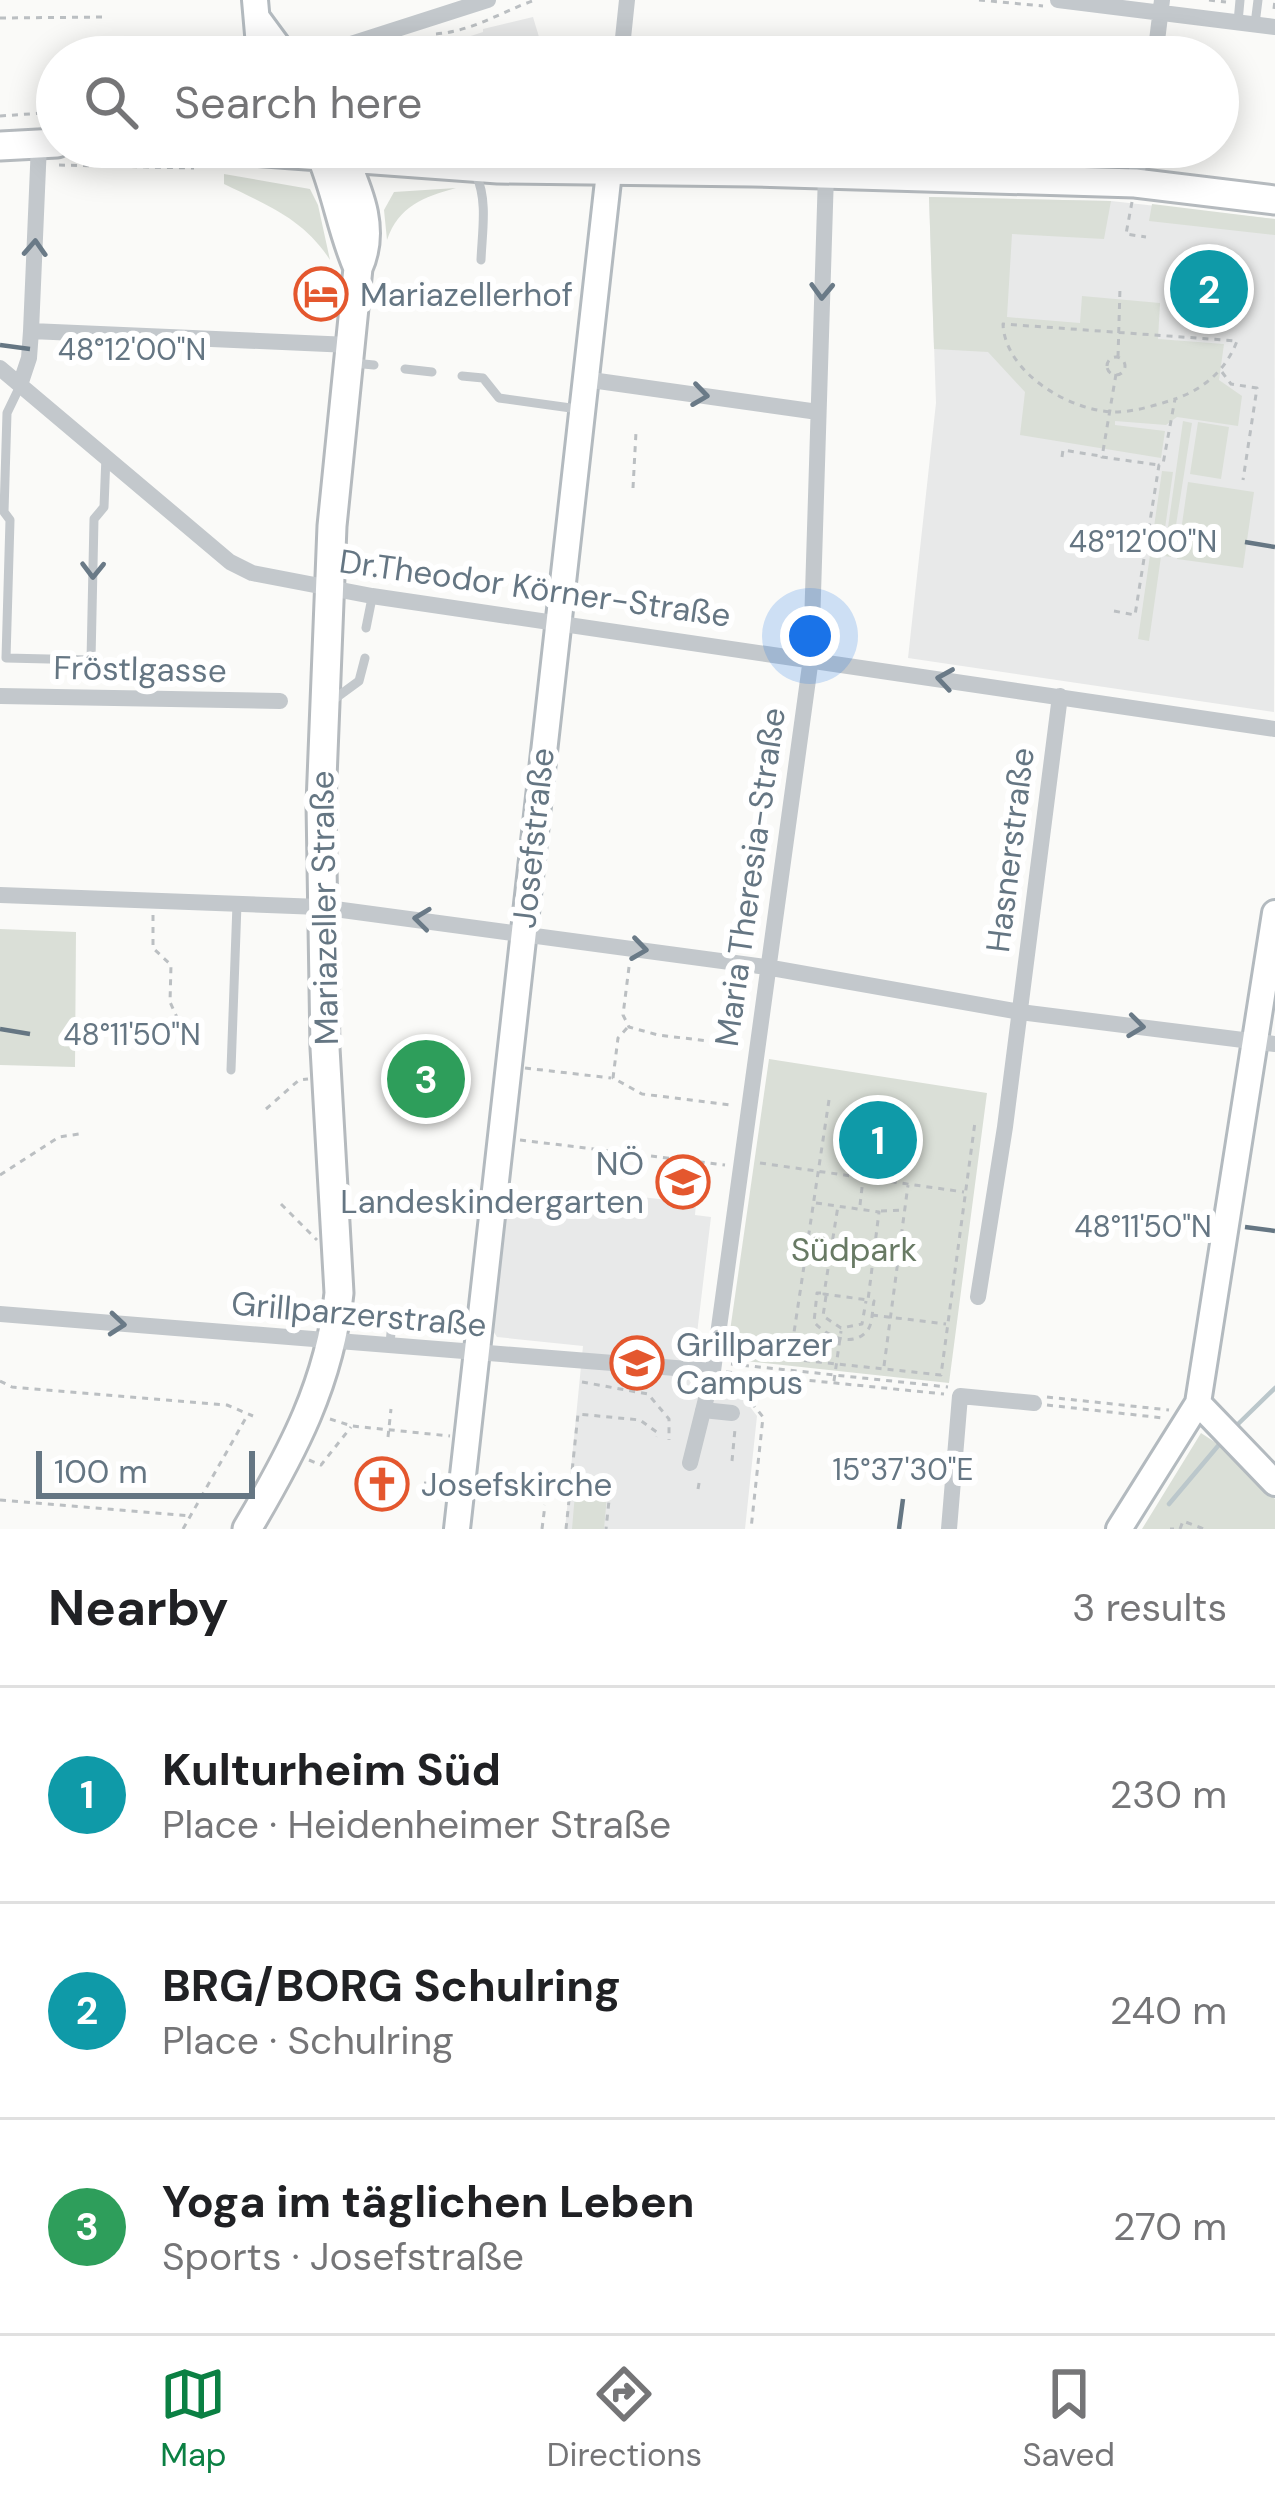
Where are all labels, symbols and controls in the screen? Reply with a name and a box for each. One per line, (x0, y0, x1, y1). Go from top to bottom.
search box (36, 36, 1239, 168)
icon: search (78, 69, 144, 135)
text: Search here (174, 73, 422, 132)
one-way arrow (22, 238, 48, 257)
pin: 2 (1170, 244, 1248, 334)
hotel icon: Mariazellerhof (293, 266, 349, 322)
place label: Mariazellerhof (360, 273, 573, 316)
one-way arrow (810, 282, 836, 301)
text: 48°12'00"N (58, 330, 206, 369)
one-way arrow (690, 381, 710, 407)
text: 48°12'00"N (1069, 522, 1217, 561)
street label: Dr.Theodor Körner-Straße (337, 539, 733, 637)
one-way arrow (80, 562, 106, 580)
your location (780, 606, 840, 666)
street label: Fröstlgasse (53, 646, 227, 692)
one-way arrow (935, 667, 955, 692)
street label: Maria Theresia-Straße (705, 705, 795, 1049)
street label: Hasnerstraße (976, 745, 1044, 955)
street label: Josefstraße (502, 746, 564, 930)
street label: Mariazeller Straße (300, 770, 348, 1046)
one-way arrow (412, 907, 432, 933)
one-way arrow (630, 935, 649, 961)
one-way arrow (1126, 1013, 1146, 1039)
text: 48°11'50"N (63, 1015, 201, 1054)
pin: 3 (387, 1034, 465, 1124)
pin: 1 (839, 1095, 917, 1185)
place label: NÖ Landeskindergarten (340, 1142, 644, 1223)
school or university icon: NÖ Landeskindergarten (655, 1154, 711, 1210)
text: 48°11'50"N (1074, 1207, 1212, 1246)
park label: Südpark (791, 1228, 917, 1271)
street label: Grillparzerstraße (230, 1281, 488, 1347)
one-way arrow (107, 1311, 126, 1336)
place label: Grillparzer Campus (676, 1323, 833, 1404)
school or university icon: Grillparzer Campus (609, 1335, 665, 1391)
scale bar (36, 1445, 255, 1498)
text: 100 m (54, 1450, 148, 1493)
text: 15°37'30"E (833, 1450, 973, 1489)
church icon: Josefskirche (354, 1456, 410, 1512)
place label: Josefskirche (421, 1463, 612, 1506)
text: Nearby (48, 1574, 229, 1641)
text: 3 results (1072, 1582, 1227, 1633)
text: Kulturheim Süd (162, 1740, 501, 1799)
text: 1 (80, 1769, 94, 1820)
text: 230 m (1110, 1769, 1227, 1820)
text: Place · Heidenheimer Straße (162, 1799, 671, 1850)
text: BRG/BORG Schulring (162, 1956, 621, 2015)
text: 2 (76, 1985, 98, 2036)
text: 240 m (1110, 1985, 1227, 2036)
text: Place · Schulring (162, 2015, 454, 2066)
text: Yoga im täglichen Leben (162, 2172, 695, 2231)
text: 3 (75, 2201, 99, 2252)
text: 270 m (1113, 2201, 1227, 2252)
text: Sports · Josefstraße (162, 2231, 524, 2282)
tab: Map (160, 2361, 227, 2476)
tab: Directions (547, 2361, 702, 2476)
tab: Saved (1022, 2361, 1115, 2476)

